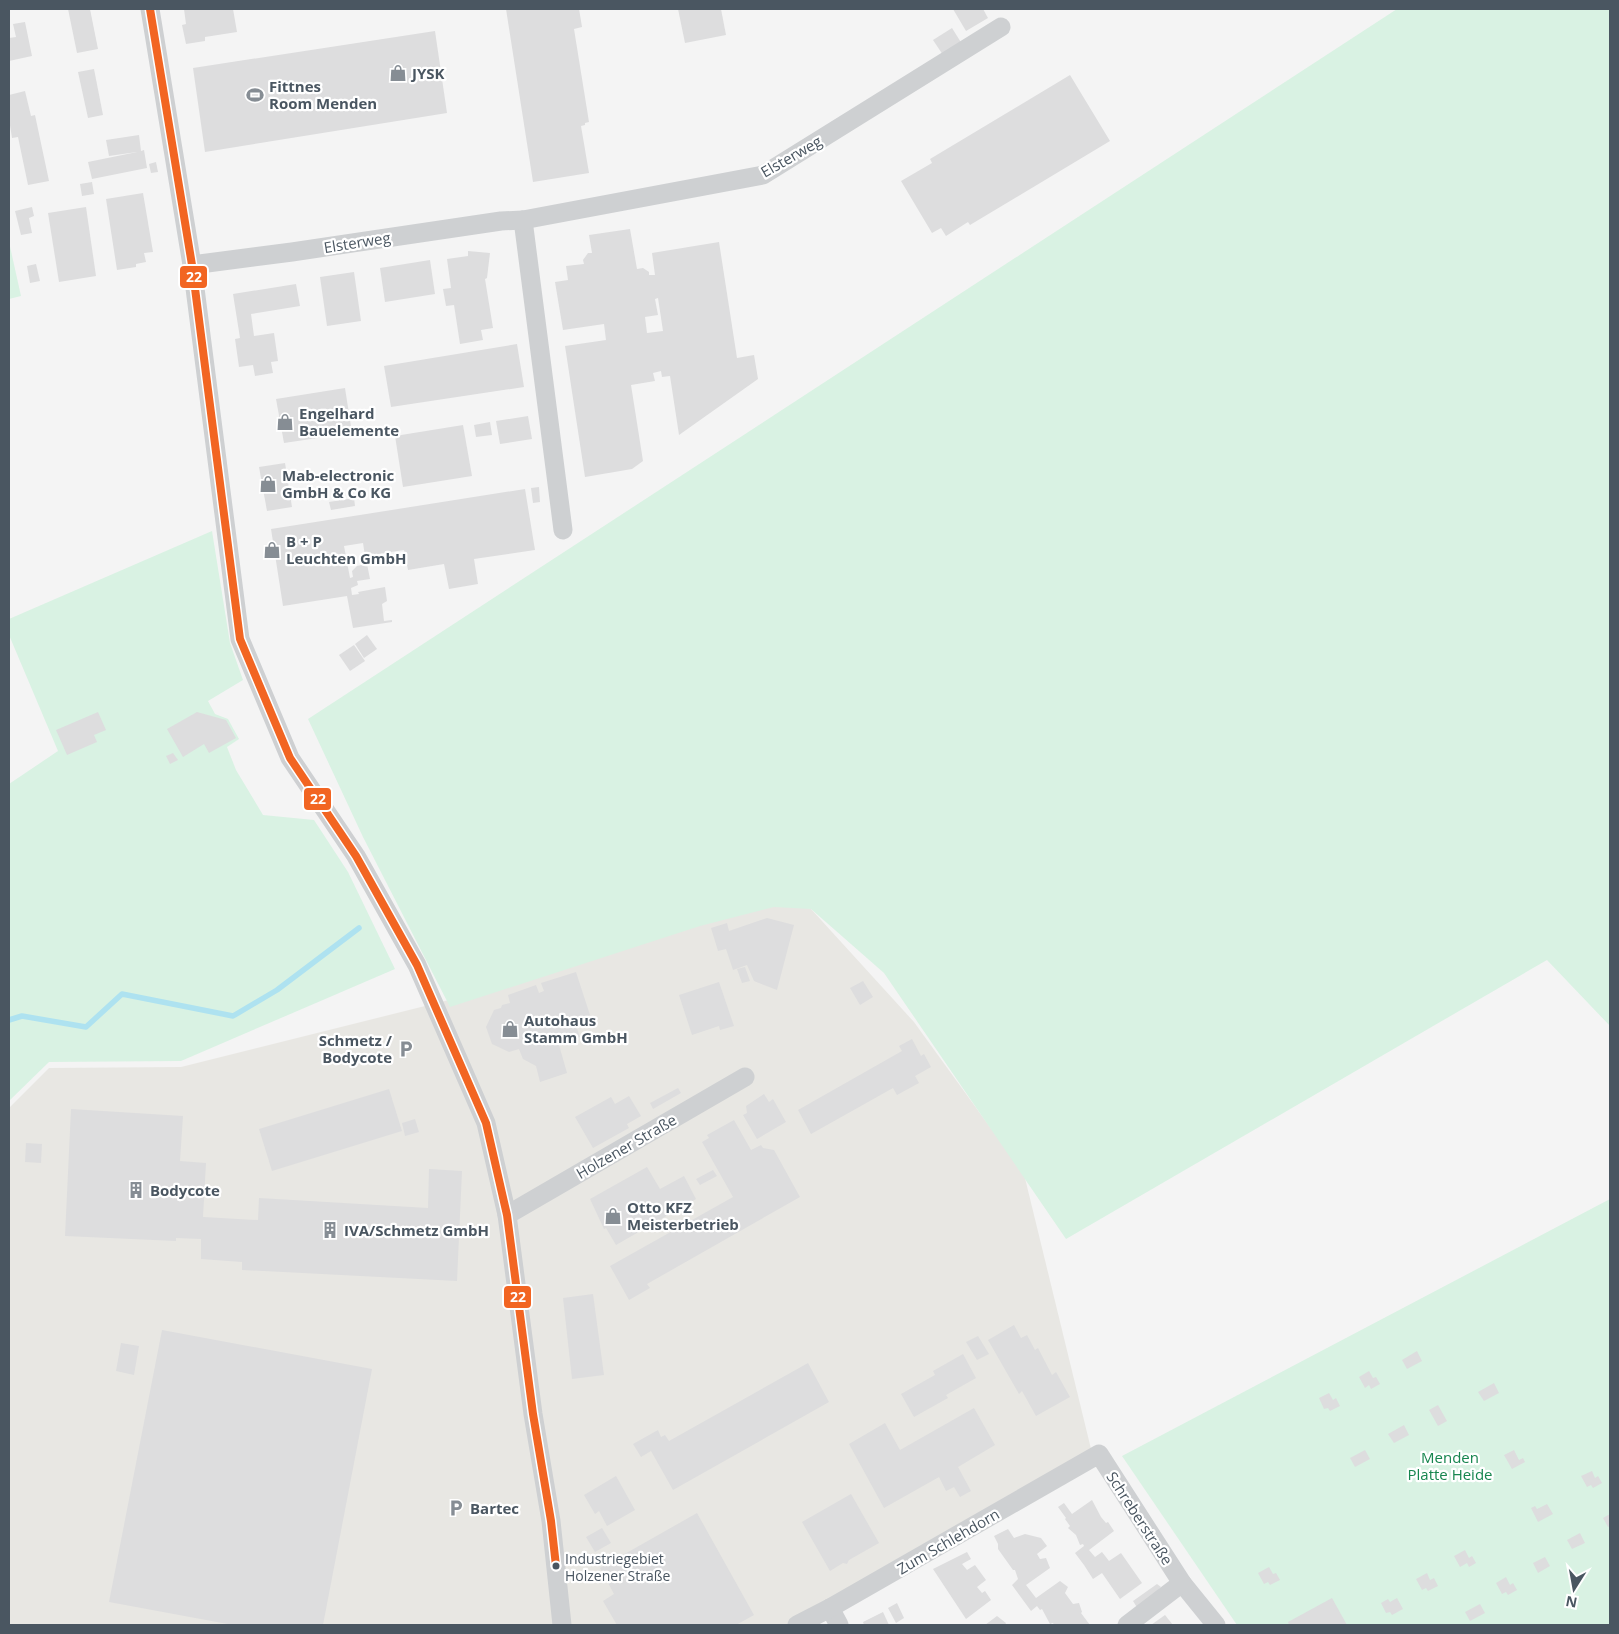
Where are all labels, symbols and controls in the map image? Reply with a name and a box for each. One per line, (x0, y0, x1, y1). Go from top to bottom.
shop icon: JYSK (388, 63, 408, 83)
place label: JYSK (410, 63, 445, 83)
place label: Fittnes Room Menden (269, 76, 377, 113)
sports icon: Fittnes Room Menden (245, 85, 265, 105)
street label: Elsterweg (757, 130, 825, 182)
street label: Elsterweg (322, 227, 392, 257)
line badge: 22 (179, 265, 208, 289)
text: 22 (186, 267, 202, 286)
place label: Engelhard Bauelemente (299, 403, 399, 440)
shop icon: Engelhard Bauelemente (275, 412, 295, 432)
place label: Mab-electronic GmbH & Co KG (282, 465, 395, 502)
shop icon: Mab-electronic GmbH & Co KG (258, 474, 278, 494)
place label: B + P Leuchten GmbH (286, 531, 406, 568)
shop icon: B + P Leuchten GmbH (262, 540, 282, 560)
line badge: 22 (303, 787, 332, 811)
text: 22 (310, 789, 326, 808)
place label: Autohaus Stamm GmbH (524, 1010, 628, 1047)
shop icon: Autohaus Stamm GmbH (500, 1019, 520, 1039)
place label: Schmetz / Bodycote (319, 1030, 393, 1067)
parking icon: Schmetz / Bodycote (396, 1039, 416, 1059)
street label: Holzener Straße (572, 1109, 680, 1183)
building icon: Bodycote (126, 1180, 146, 1200)
place label: Bodycote (150, 1180, 220, 1200)
place label: Otto KFZ Meisterbetrieb (627, 1197, 739, 1234)
shop icon: Otto KFZ Meisterbetrieb (603, 1206, 623, 1226)
building icon: IVA/Schmetz GmbH (320, 1220, 340, 1240)
place label: IVA/Schmetz GmbH (344, 1220, 489, 1240)
line badge: 22 (503, 1285, 532, 1309)
text: 22 (510, 1287, 526, 1306)
park label: Menden Platte Heide (1407, 1447, 1493, 1484)
street label: Schreberstraße (1102, 1467, 1178, 1569)
parking icon: Bartec (446, 1498, 466, 1518)
place label: Bartec (470, 1498, 519, 1518)
street label: Zum Schlehdorn (893, 1504, 1003, 1578)
place label: Industriegebiet Holzener Straße (565, 1549, 670, 1585)
marker: Industriegebiet Holzener Straße (551, 1561, 561, 1571)
north arrow (1549, 1564, 1599, 1614)
text: N (1564, 1592, 1579, 1613)

